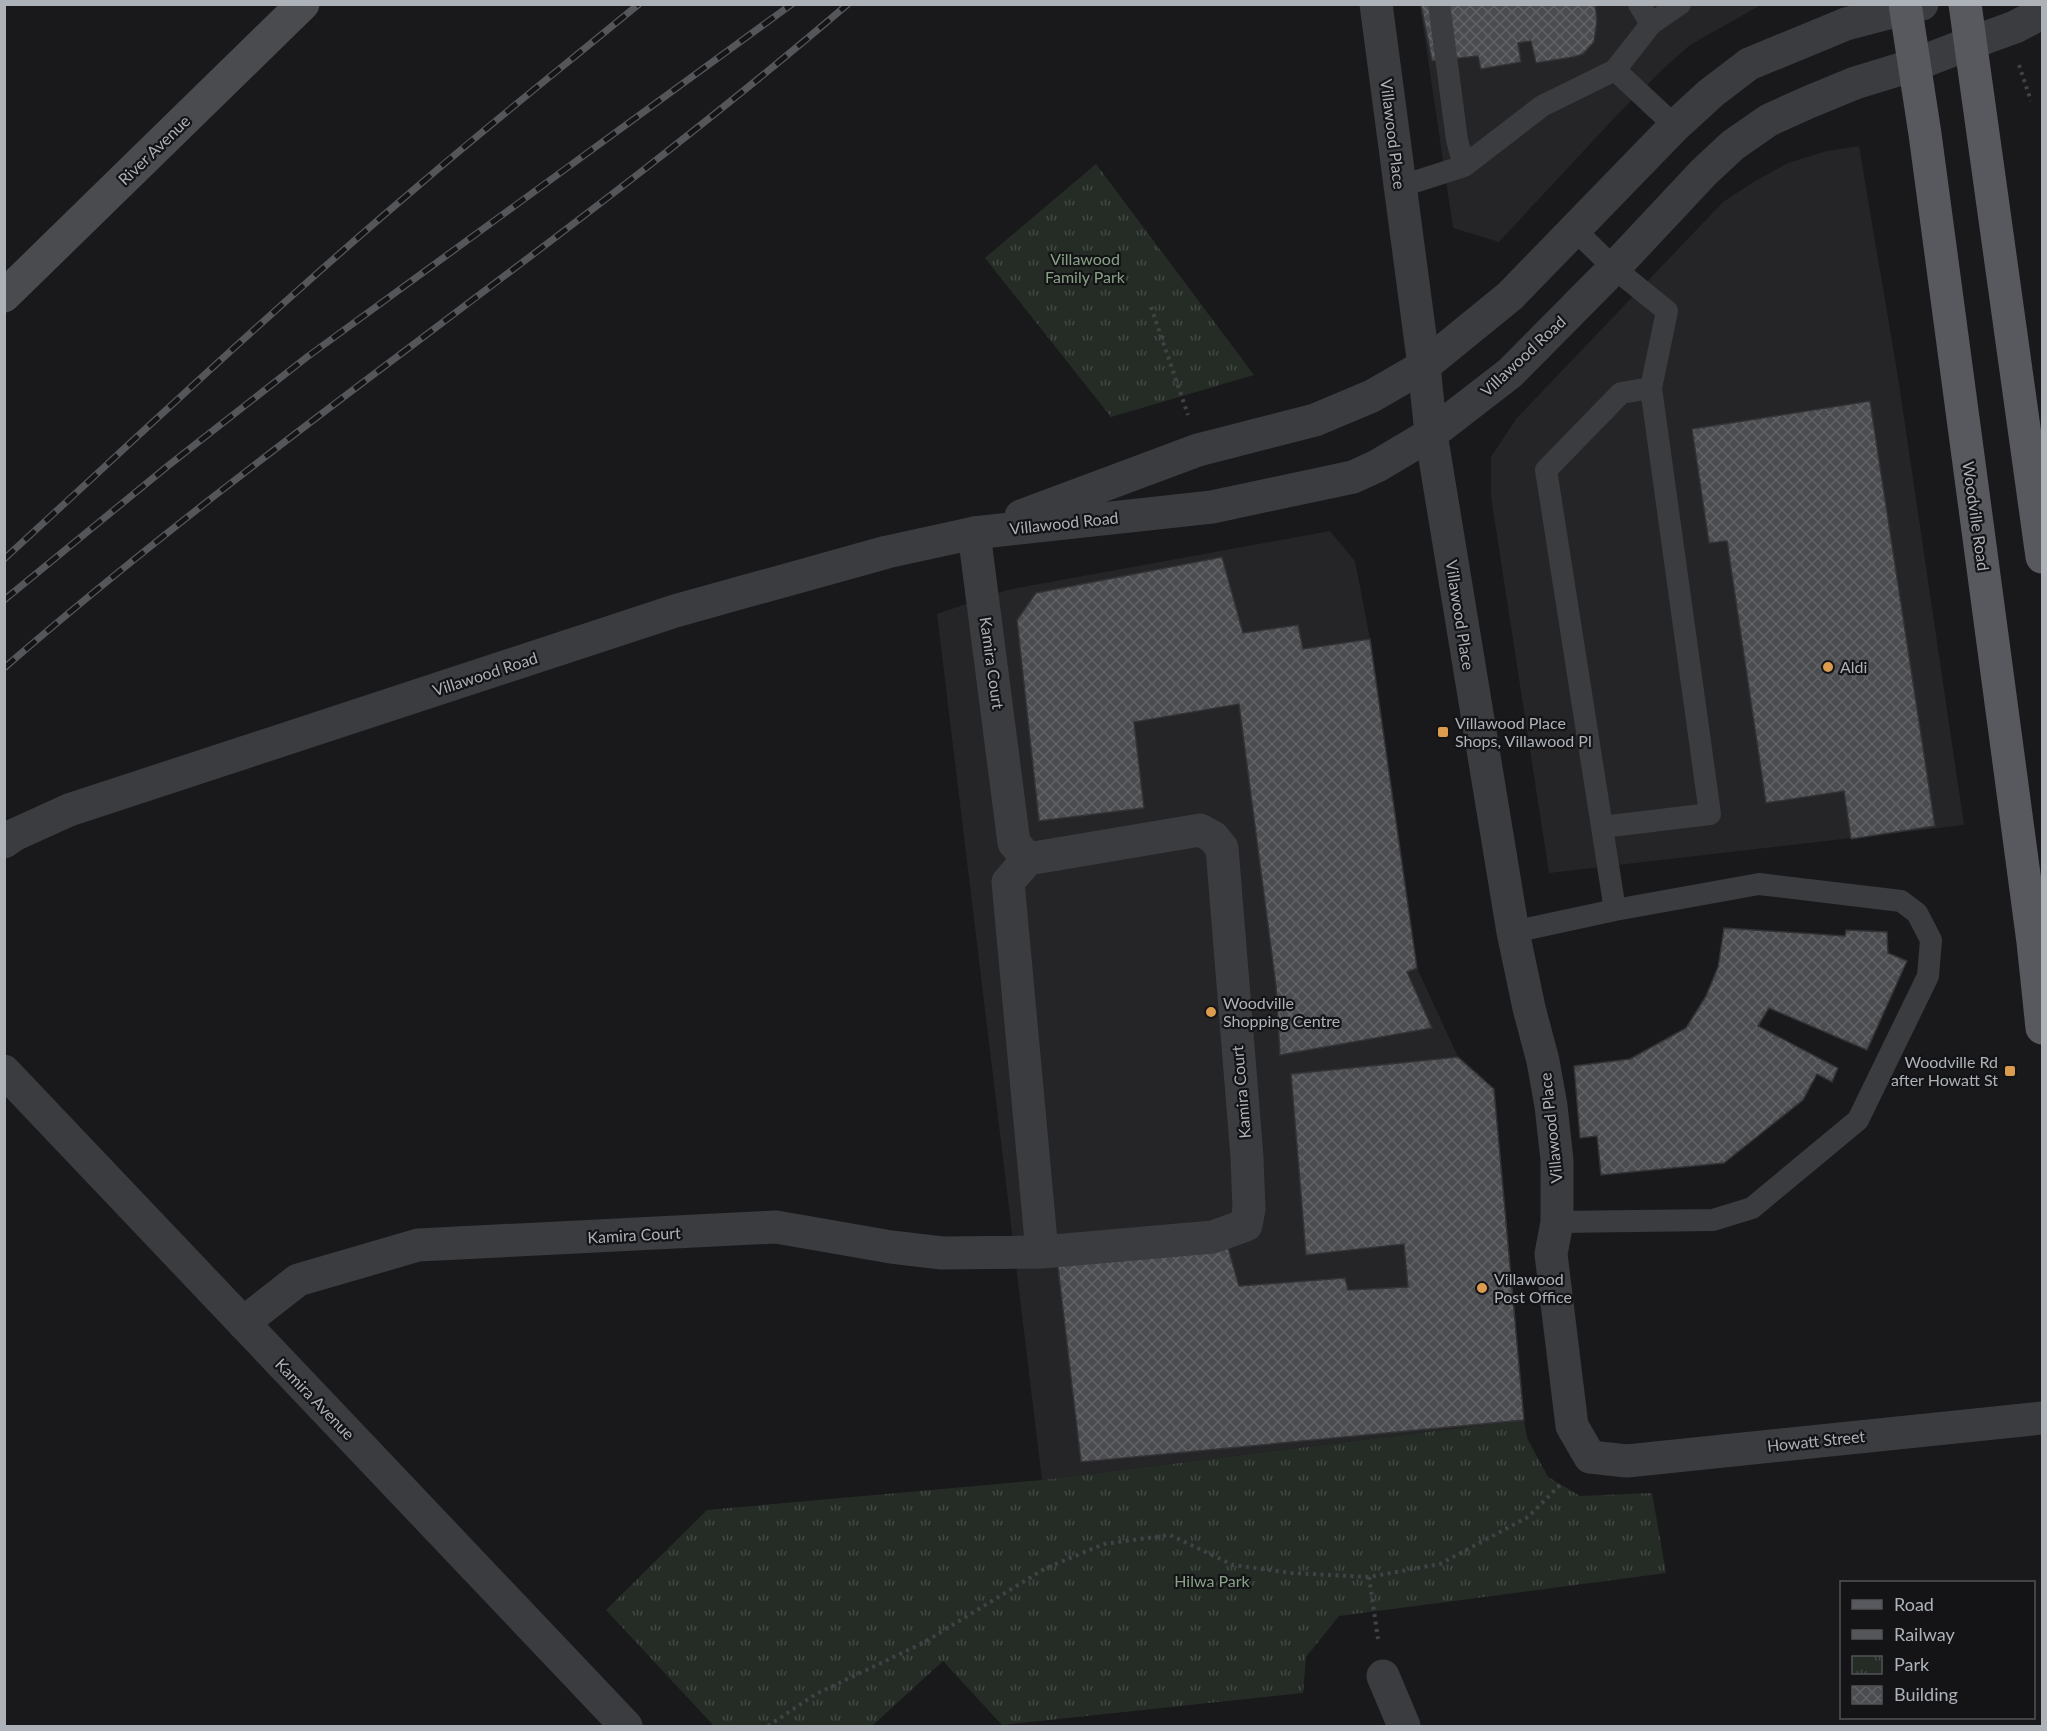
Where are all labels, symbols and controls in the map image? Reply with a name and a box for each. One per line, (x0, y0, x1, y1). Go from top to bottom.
street label: Villawood Place (1377, 78, 1410, 190)
street label: River Avenue (114, 111, 193, 189)
park label: Villawood Family Park (1045, 249, 1126, 286)
street label: Villawood Road (1476, 311, 1569, 400)
street label: Woodville Road (1959, 460, 1994, 572)
street label: Villawood Road (1009, 507, 1119, 538)
street label: Villawood Place (1442, 559, 1479, 671)
street label: Kamira Court (977, 615, 1008, 711)
street label: Villawood Road (430, 648, 540, 699)
place label: Aldi (1840, 657, 1867, 676)
marker: Aldi (1821, 660, 1835, 674)
place label: Villawood Place Shops, Villawood Pl (1455, 713, 1592, 750)
marker: Villawood Place Shops, Villawood Pl (1436, 725, 1450, 739)
place label: Woodville Shopping Centre (1223, 993, 1340, 1030)
marker: Woodville Shopping Centre (1204, 1005, 1218, 1019)
street label: Kamira Court (1227, 1044, 1254, 1139)
place label: Woodville Rd after Howatt St (1891, 1052, 1998, 1089)
marker: Woodville Rd after Howatt St (2003, 1064, 2017, 1078)
street label: Villawood Place (1535, 1072, 1566, 1184)
street label: Kamira Court (587, 1223, 681, 1246)
place label: Villawood Post Office (1494, 1269, 1572, 1306)
marker: Villawood Post Office (1475, 1281, 1489, 1295)
street label: Kamira Avenue (272, 1354, 359, 1443)
street label: Howatt Street (1766, 1426, 1866, 1455)
park label: Hilwa Park (1174, 1571, 1251, 1590)
legend (1840, 1581, 2035, 1719)
text: Road (1894, 1593, 1934, 1615)
text: Railway (1894, 1623, 1955, 1645)
text: Park (1894, 1653, 1930, 1675)
text: Building (1894, 1683, 1958, 1705)

